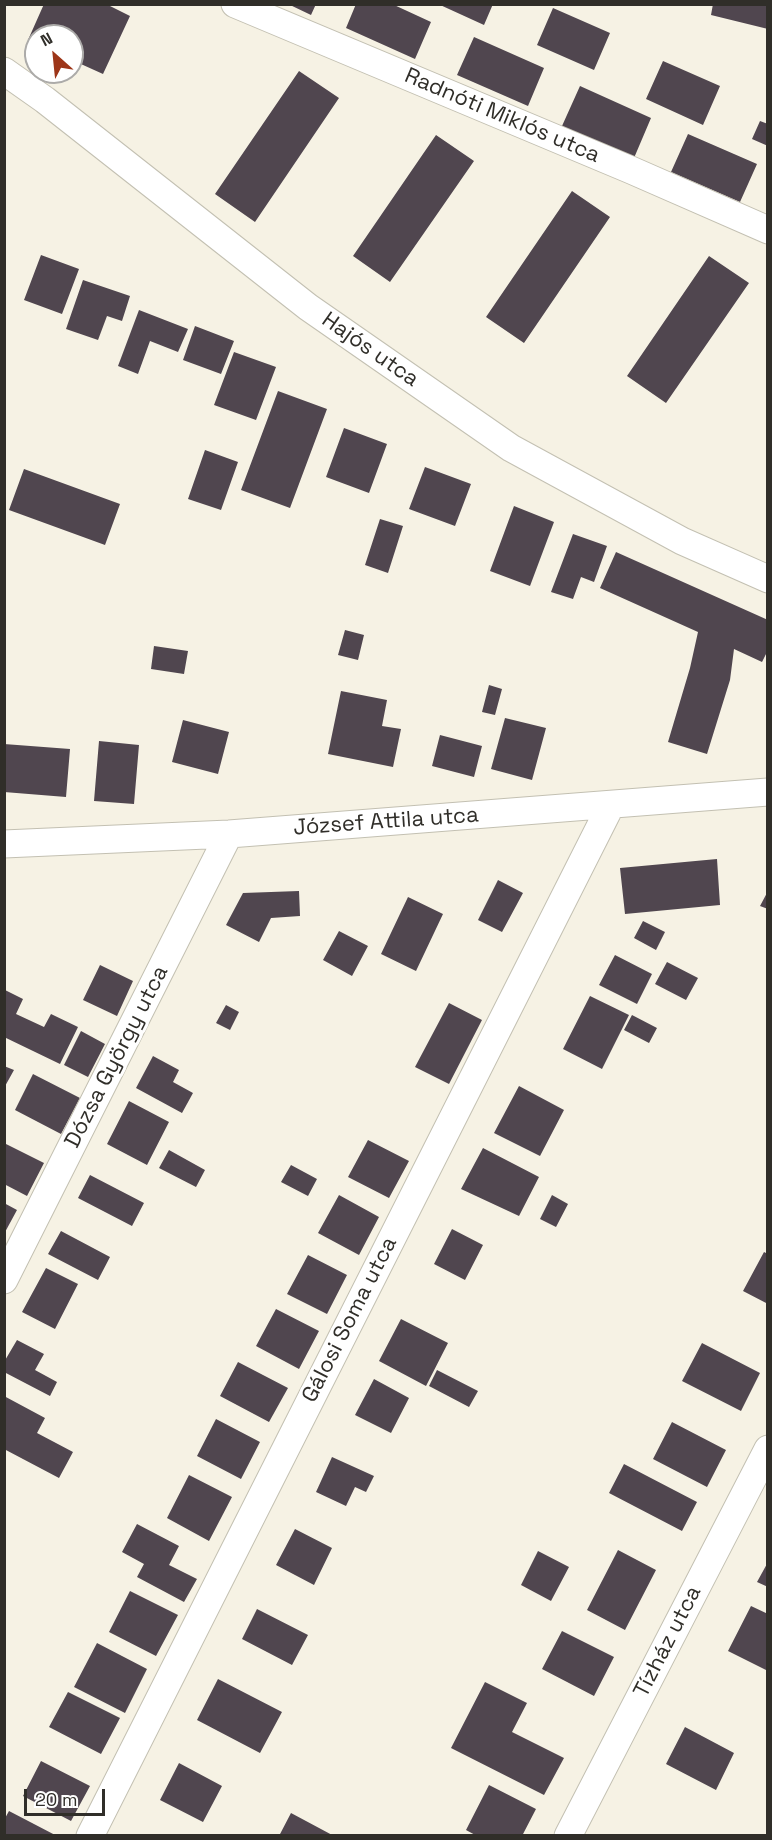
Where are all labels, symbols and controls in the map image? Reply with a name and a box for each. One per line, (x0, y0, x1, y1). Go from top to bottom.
north arrow (24, 24, 84, 84)
text: N (37, 28, 56, 51)
street label: Radnóti Miklós utca (400, 63, 604, 169)
street label: Hajós utca (316, 307, 424, 393)
street label: József Attila utca (292, 802, 480, 842)
street label: Dózsa György utca (60, 962, 174, 1152)
street label: Gálosi Soma utca (297, 1233, 403, 1407)
street label: Tízház utca (629, 1582, 707, 1702)
scale bar (27, 1777, 108, 1815)
text: 20 m (35, 1788, 78, 1811)

